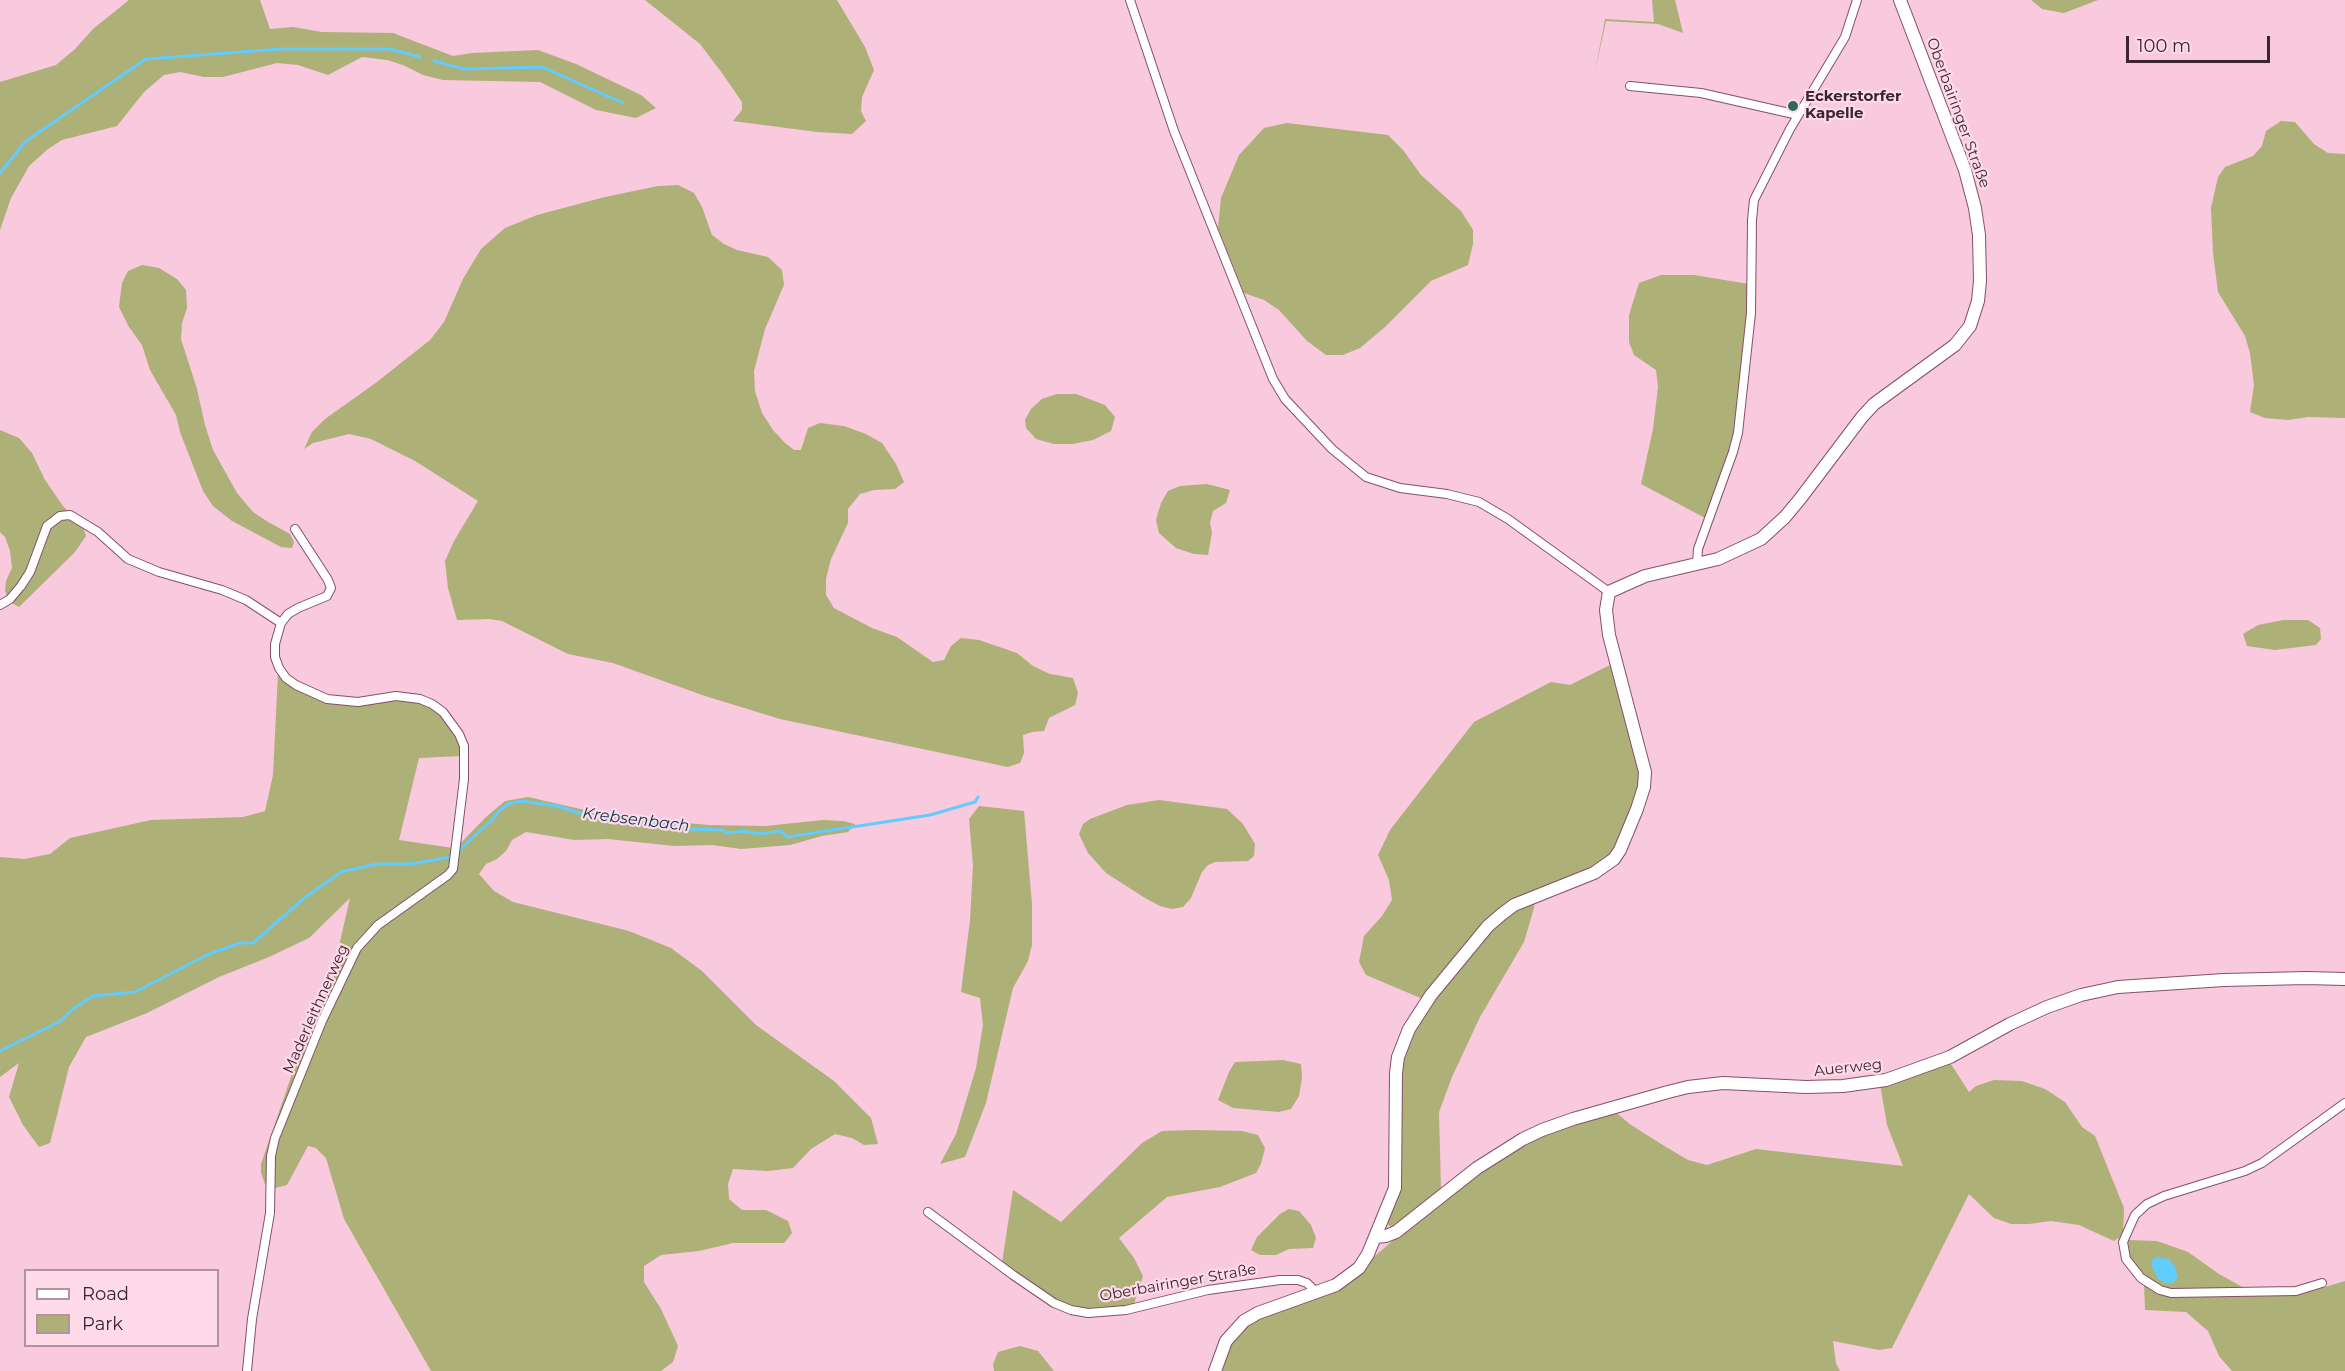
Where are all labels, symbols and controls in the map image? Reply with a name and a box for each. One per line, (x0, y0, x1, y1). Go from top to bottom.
scale bar (2129, 24, 2273, 62)
street label: Oberbairinger Straße (1922, 35, 1994, 191)
text: 100 m (2137, 35, 2191, 57)
place label: Eckerstorfer Kapelle (1805, 88, 1901, 123)
marker: Eckerstorfer Kapelle (1786, 99, 1800, 113)
water label: Krebsenbach (581, 804, 691, 836)
street label: Maderleithnerweg (279, 942, 353, 1076)
street label: Auerweg (1813, 1055, 1883, 1081)
street label: Oberbairinger Straße (1098, 1260, 1258, 1306)
legend (24, 1269, 219, 1347)
text: Road (82, 1283, 129, 1305)
text: Park (82, 1313, 123, 1335)

